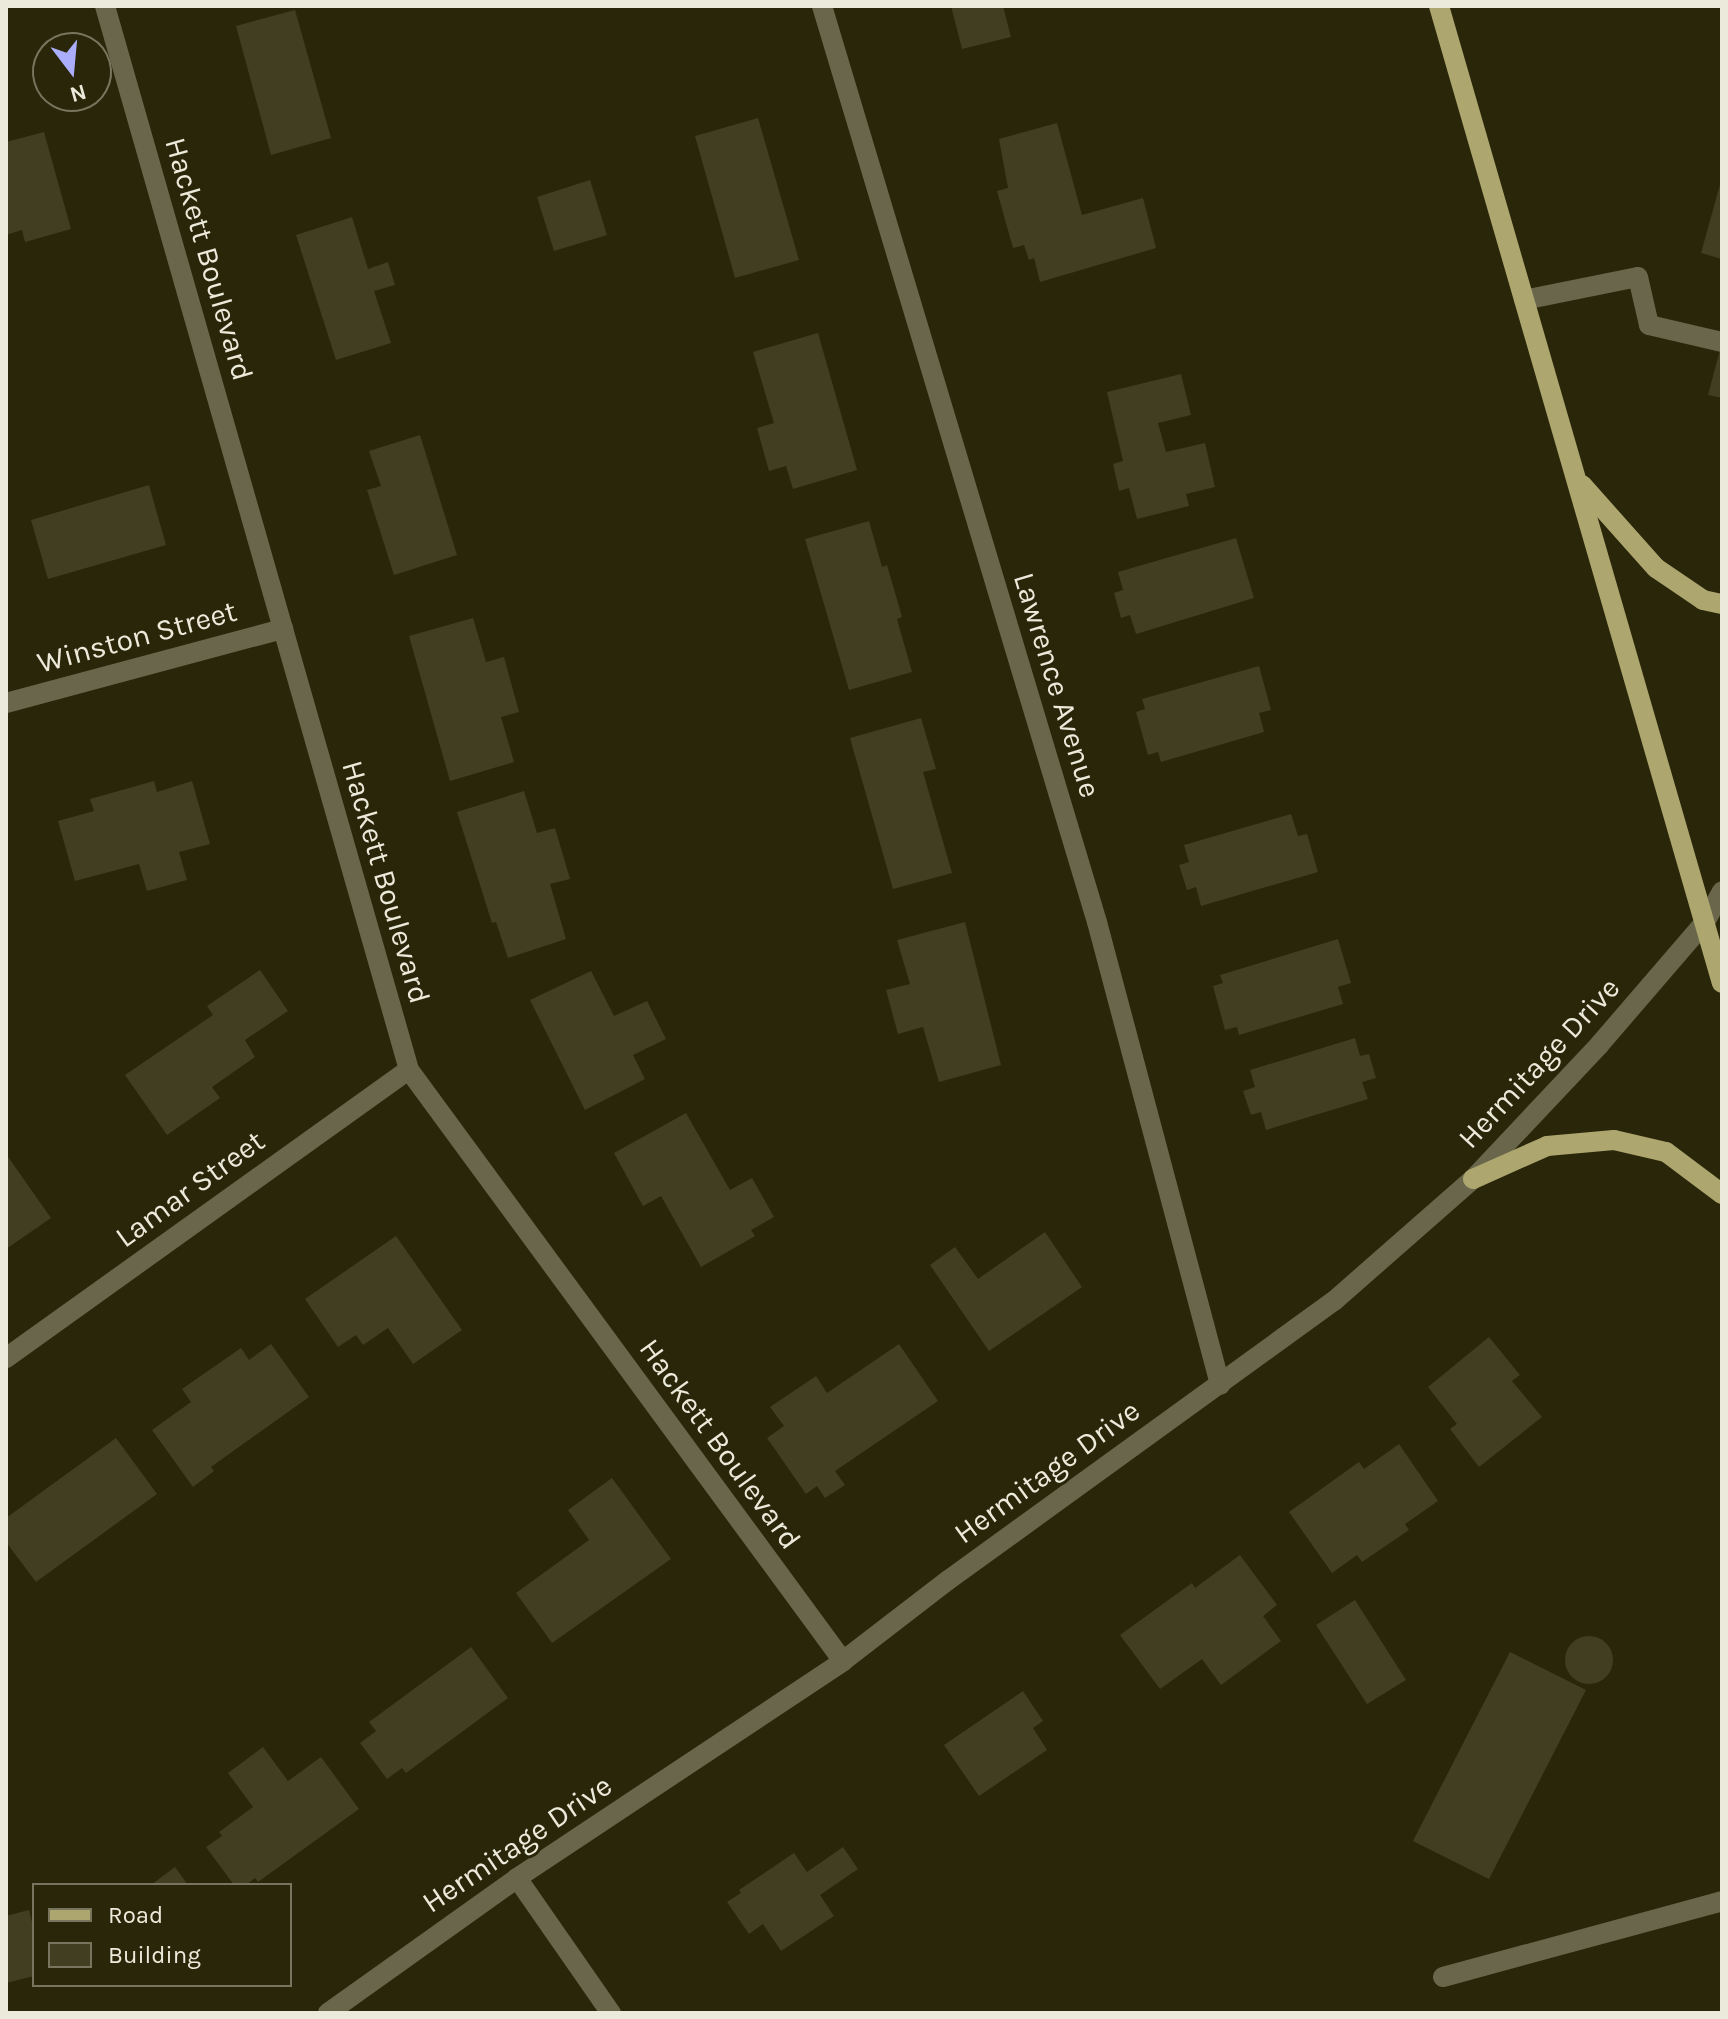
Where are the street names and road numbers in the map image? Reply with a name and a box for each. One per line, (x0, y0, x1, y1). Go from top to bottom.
street label: Hackett Boulevard (157, 133, 261, 385)
street label: Lawrence Avenue (1006, 568, 1108, 802)
street label: Winston Street (33, 593, 241, 681)
street label: Hackett Boulevard (334, 756, 438, 1008)
street label: Hermitage Drive (1451, 970, 1627, 1156)
street label: Lamar Street (108, 1123, 272, 1255)
street label: Hackett Boulevard (632, 1332, 808, 1556)
street label: Hermitage Drive (947, 1393, 1147, 1551)
street label: Hermitage Drive (415, 1767, 619, 1921)

